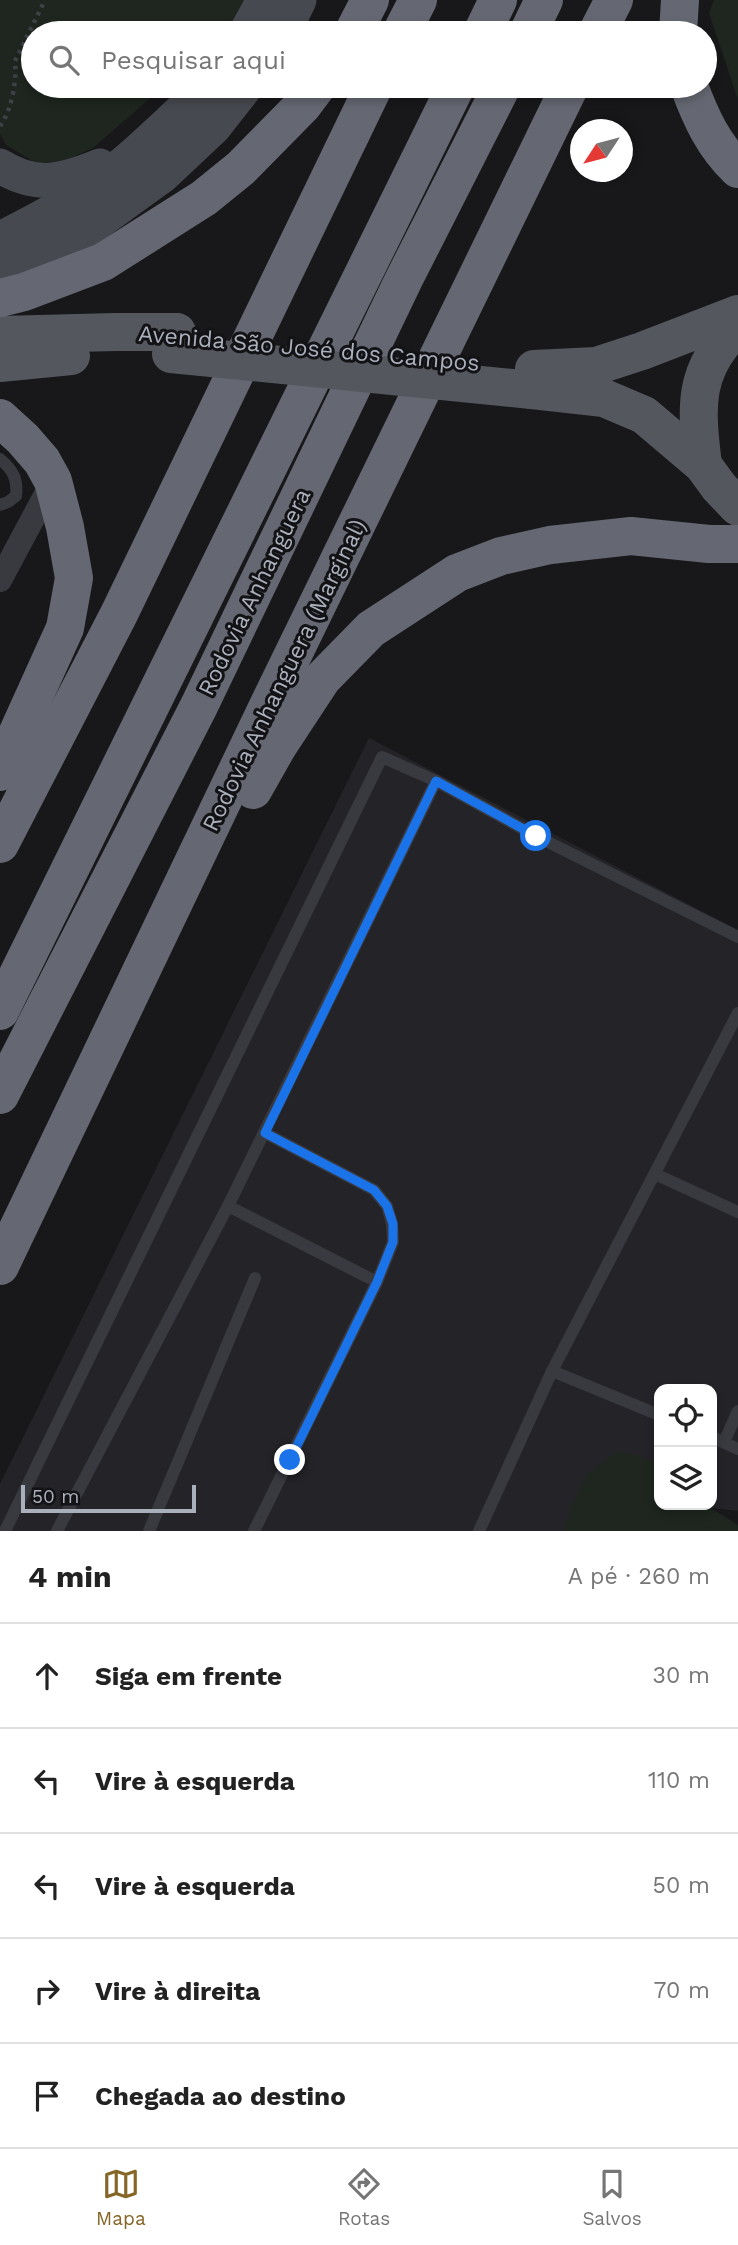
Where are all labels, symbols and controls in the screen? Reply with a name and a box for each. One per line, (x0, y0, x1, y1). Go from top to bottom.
search box (21, 21, 717, 98)
icon: search (45, 41, 83, 79)
text: Pesquisar aqui (101, 45, 286, 75)
north arrow (570, 119, 633, 182)
street label: Avenida São José dos Campos (137, 320, 481, 377)
street label: Rodovia Anhanguera (193, 484, 316, 700)
street label: Rodovia Anhanguera (Marginal) (197, 515, 372, 836)
route start (520, 820, 551, 851)
map controls (654, 1384, 717, 1510)
button: locate (654, 1384, 717, 1447)
route end (274, 1444, 305, 1475)
button: layers (654, 1447, 717, 1510)
scale bar (21, 1482, 196, 1514)
text: 50 m (32, 1485, 79, 1508)
text: 4 min (28, 1559, 112, 1594)
text: A pé · 260 m (568, 1563, 710, 1590)
icon: ahead (28, 1657, 66, 1695)
text: Siga em frente (95, 1661, 282, 1691)
text: 30 m (653, 1662, 710, 1689)
icon: left (28, 1762, 66, 1800)
text: Vire à esquerda (95, 1766, 295, 1796)
text: 110 m (648, 1767, 710, 1794)
icon: left (28, 1867, 66, 1905)
text: Vire à esquerda (95, 1871, 295, 1901)
text: 50 m (653, 1872, 710, 1899)
icon: right (28, 1972, 66, 2010)
text: Vire à direita (95, 1976, 260, 2006)
text: 70 m (653, 1977, 710, 2004)
icon: arrive (28, 2077, 66, 2115)
text: Chegada ao destino (95, 2081, 346, 2111)
tab: Mapa (96, 2165, 146, 2230)
tab: Rotas (338, 2165, 390, 2230)
tab: Salvos (582, 2165, 642, 2230)

